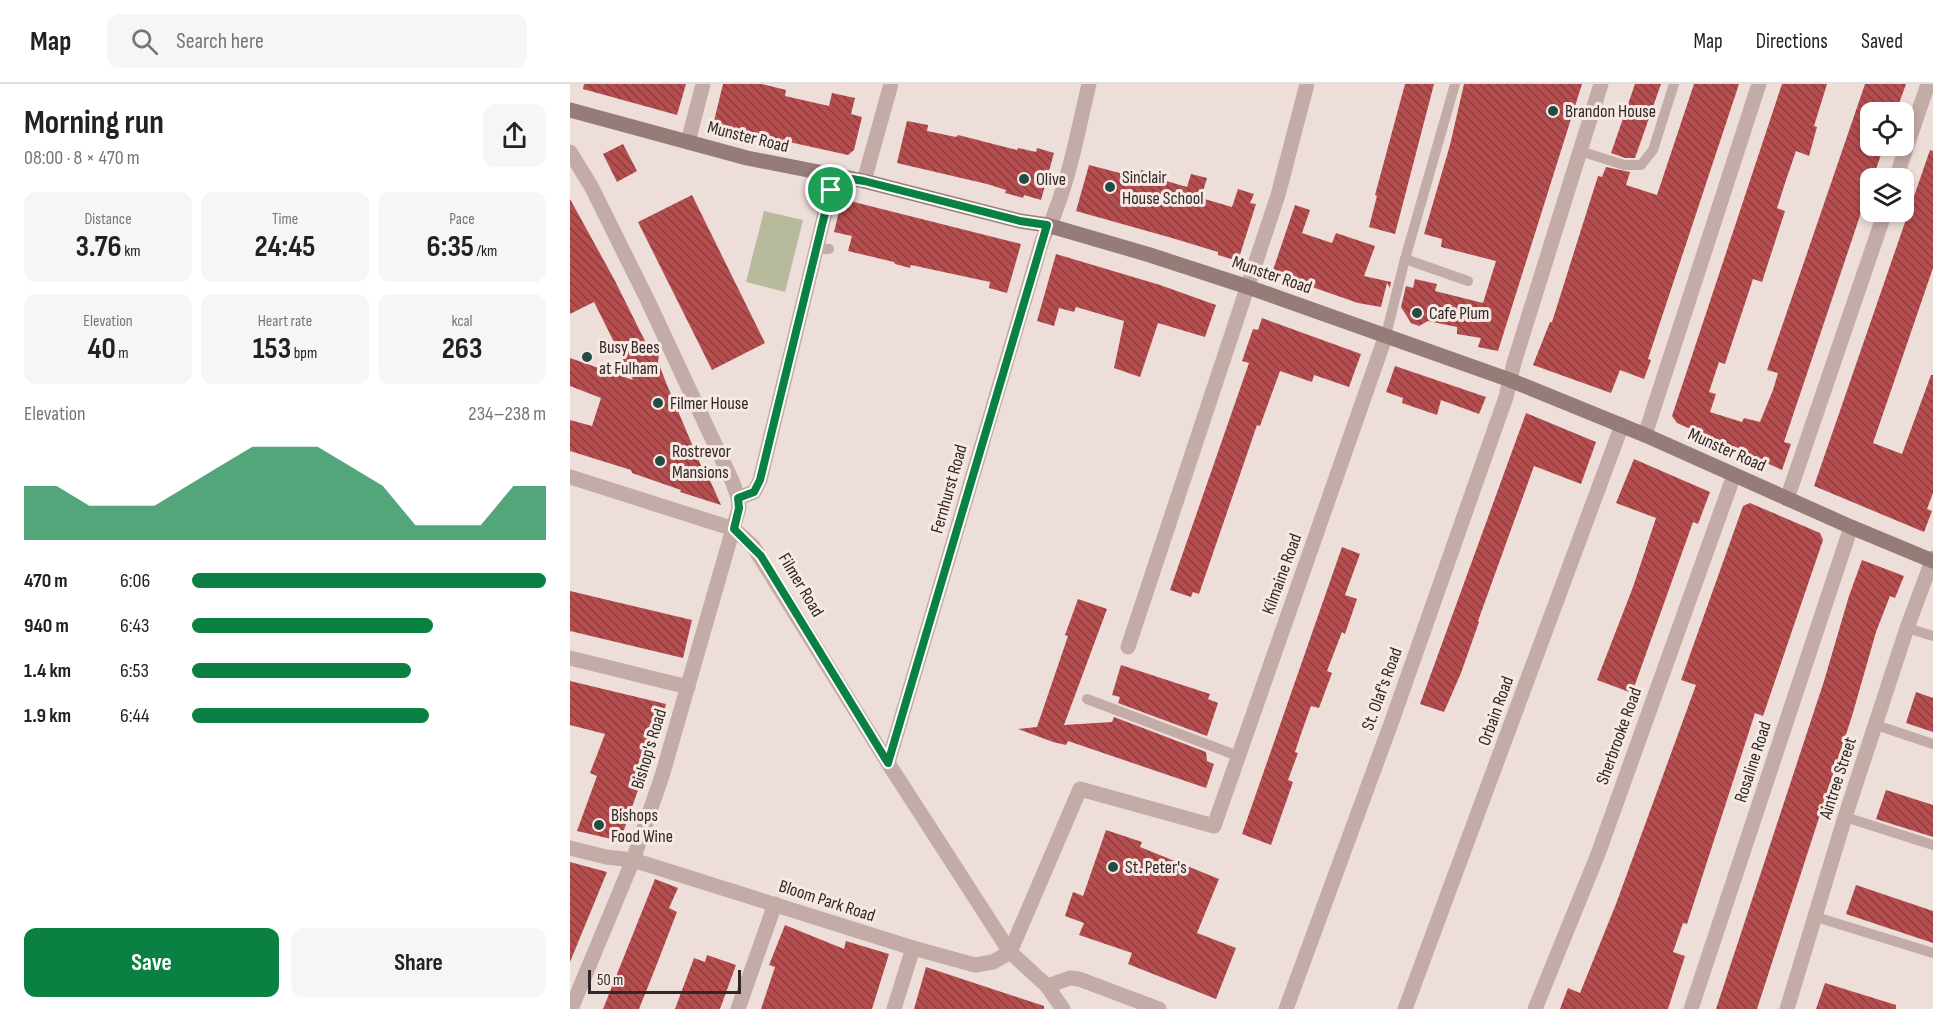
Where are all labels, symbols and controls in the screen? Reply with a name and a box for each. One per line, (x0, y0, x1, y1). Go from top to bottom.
search box (107, 14, 527, 68)
text: Map (30, 25, 71, 58)
icon: search (128, 25, 161, 58)
text: Search here (176, 28, 264, 55)
text: Map (1693, 29, 1723, 54)
text: Directions (1756, 29, 1828, 54)
text: Saved (1861, 29, 1903, 54)
place label: Brandon House (1565, 101, 1656, 122)
map controls (1860, 102, 1914, 222)
button: locate (1860, 102, 1914, 156)
text: Morning run (24, 103, 164, 143)
button: share (483, 104, 546, 167)
marker: Brandon House (1546, 104, 1560, 118)
street label: Munster Road (705, 117, 791, 157)
text: 08:00 · 8 × 470 m (24, 146, 140, 170)
pin (805, 164, 856, 215)
place label: Sinclair House School (1122, 167, 1204, 209)
button: layers (1860, 168, 1914, 222)
place label: Olive (1036, 169, 1066, 190)
marker: Olive (1017, 172, 1031, 186)
icon: arrive (814, 173, 847, 206)
marker: Sinclair House School (1103, 180, 1117, 194)
text: Distance (84, 210, 132, 229)
text: Time (272, 210, 298, 229)
text: Pace (449, 210, 475, 229)
text: 3.76 (75, 229, 122, 265)
text: 24:45 (255, 229, 315, 265)
text: 6:35 (427, 229, 474, 265)
text: km (122, 242, 141, 261)
text: /km (474, 242, 497, 261)
street label: Munster Road (1229, 252, 1315, 298)
place label: Cafe Plum (1429, 303, 1489, 324)
marker: Cafe Plum (1410, 306, 1424, 320)
text: Elevation (83, 312, 133, 331)
text: Heart rate (258, 312, 312, 331)
text: kcal (451, 312, 473, 331)
text: 40 (87, 331, 116, 367)
text: 153 (253, 331, 291, 367)
text: 263 (442, 331, 482, 367)
place label: Busy Bees at Fulham (599, 337, 660, 379)
text: m (116, 344, 129, 363)
text: bpm (291, 344, 317, 363)
marker: Busy Bees at Fulham (580, 350, 594, 364)
place label: Filmer House (670, 393, 748, 414)
marker: Filmer House (651, 396, 665, 410)
text: Elevation (24, 402, 86, 426)
text: 234–238 m (468, 402, 546, 426)
street label: Munster Road (1685, 424, 1769, 476)
place label: Rostrevor Mansions (672, 441, 731, 483)
street label: Fernhurst Road (926, 442, 972, 536)
marker: Rostrevor Mansions (653, 454, 667, 468)
street label: Kilmaine Road (1258, 531, 1306, 617)
street label: Filmer Road (774, 549, 828, 621)
text: 470 m (24, 569, 68, 593)
text: 6:06 (120, 569, 150, 593)
text: 940 m (24, 614, 69, 638)
text: 6:43 (120, 614, 149, 638)
street label: St. Olaf's Road (1357, 645, 1407, 733)
text: 1.4 km (24, 659, 71, 683)
text: 6:53 (120, 659, 149, 683)
street label: Orbain Road (1474, 673, 1518, 749)
street label: Sherbrooke Road (1592, 685, 1646, 787)
text: 1.9 km (24, 704, 71, 728)
text: 6:44 (120, 704, 149, 728)
street label: Bishop's Road (627, 706, 671, 792)
street label: Rosaline Road (1730, 719, 1776, 805)
street label: Aintree Street (1815, 734, 1861, 822)
place label: Bishops Food Wine (611, 805, 673, 847)
marker: Bishops Food Wine (592, 818, 606, 832)
place label: St. Peter's (1125, 857, 1187, 878)
marker: St. Peter's (1106, 860, 1120, 874)
street label: Bloom Park Road (776, 876, 878, 926)
button: Save (24, 928, 279, 997)
button: Share (291, 928, 546, 997)
scale bar (588, 967, 741, 994)
text: 50 m (597, 971, 623, 990)

